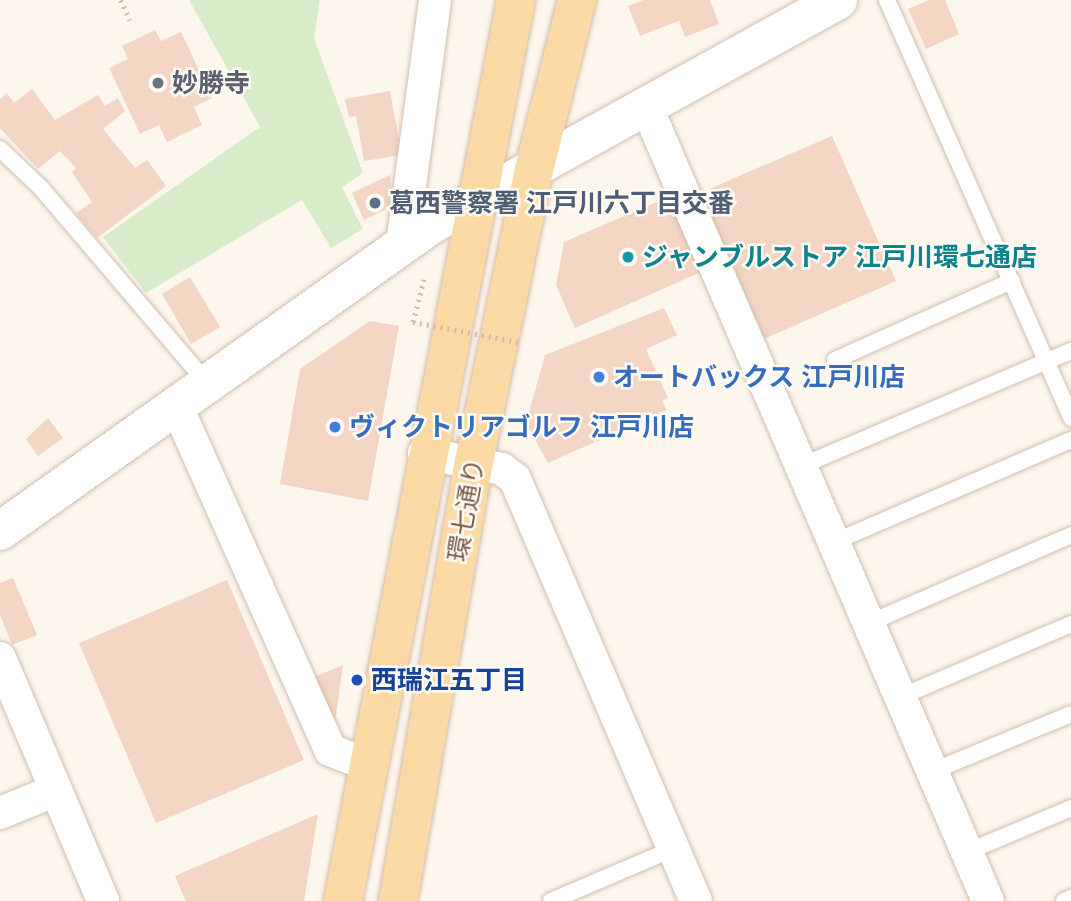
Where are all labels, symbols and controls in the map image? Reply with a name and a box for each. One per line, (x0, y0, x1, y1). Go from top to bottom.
place label: 妙勝寺 (172, 67, 250, 99)
marker: 妙勝寺 (150, 75, 166, 91)
place label: 葛西警察署 江戸川六丁目交番 (389, 187, 734, 219)
marker: 葛西警察署 江戸川六丁目交番 (367, 195, 383, 211)
place label: ジャンブルストア 江戸川環七通店 (642, 241, 1039, 273)
marker: ジャンブルストア 江戸川環七通店 (620, 249, 636, 265)
place label: オートバックス 江戸川店 (613, 361, 906, 393)
marker: オートバックス 江戸川店 (591, 369, 607, 385)
place label: ヴィクトリアゴルフ 江戸川店 (349, 411, 694, 443)
marker: ヴィクトリアゴルフ 江戸川店 (327, 419, 343, 435)
street label: 環七通り (442, 456, 490, 564)
place label: 西瑞江五丁目 (371, 664, 527, 696)
marker: 西瑞江五丁目 (349, 672, 365, 688)

